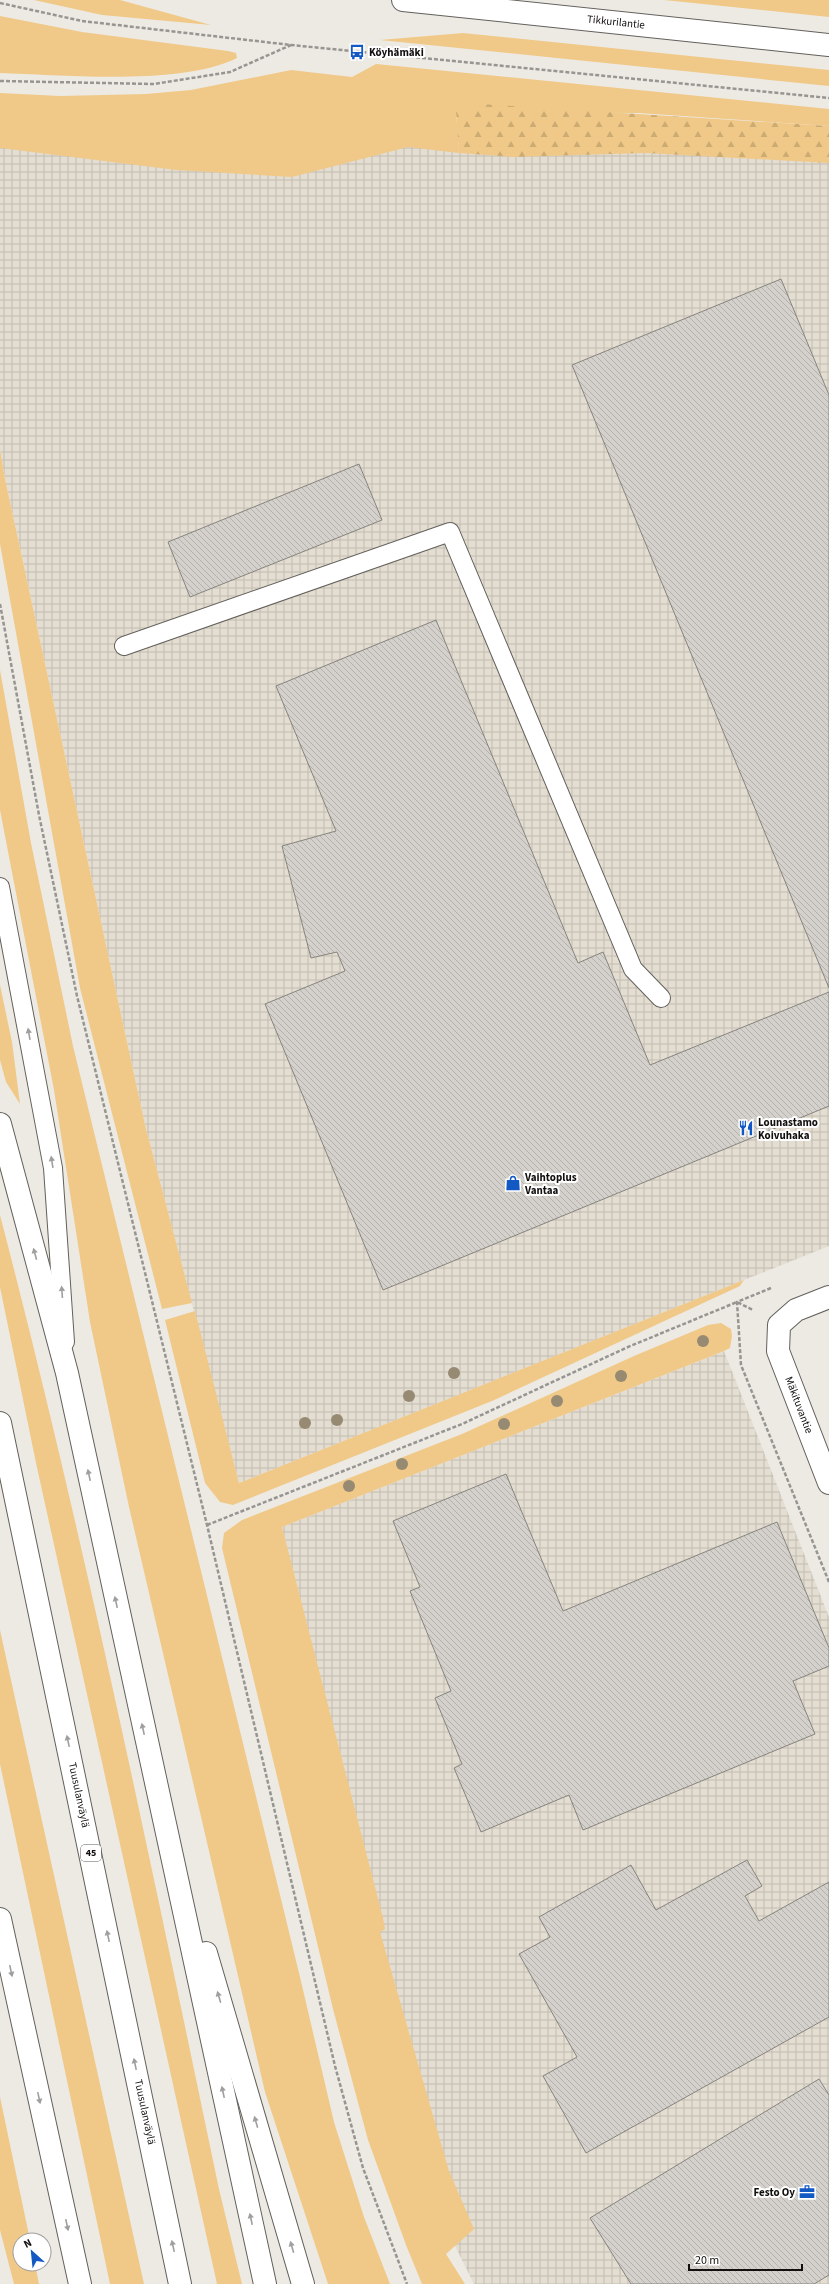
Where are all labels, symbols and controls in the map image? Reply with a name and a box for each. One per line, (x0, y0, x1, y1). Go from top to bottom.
street label: Tikkurilantie (586, 12, 646, 33)
bus stop icon: Köyhämäki (348, 43, 366, 61)
place label: Köyhämäki (369, 45, 424, 60)
one-way arrow (26, 1028, 32, 1040)
place label: Lounastamo Koivuhaka (758, 1115, 818, 1143)
restaurant icon: Lounastamo Koivuhaka (737, 1119, 755, 1137)
one-way arrow (49, 1156, 55, 1168)
place label: Vaihtoplus Vantaa (524, 1170, 577, 1198)
shop icon: Vaihtoplus Vantaa (504, 1174, 522, 1192)
one-way arrow (32, 1248, 38, 1260)
one-way arrow (58, 1286, 65, 1298)
street label: Mäkituvantie (781, 1374, 817, 1436)
one-way arrow (86, 1469, 92, 1481)
one-way arrow (113, 1596, 119, 1608)
one-way arrow (140, 1723, 146, 1736)
one-way arrow (64, 1734, 70, 1747)
street label: Tuusulanväylä (65, 1761, 93, 1829)
road number: 45 (81, 1845, 101, 1861)
one-way arrow (105, 1930, 111, 1943)
one-way arrow (9, 1964, 15, 1977)
one-way arrow (216, 1991, 222, 2003)
one-way arrow (131, 2058, 137, 2070)
street label: Tuusulanväylä (131, 2078, 159, 2146)
one-way arrow (219, 2085, 225, 2098)
one-way arrow (37, 2091, 43, 2104)
one-way arrow (253, 2116, 259, 2128)
office icon: Festo Oy (798, 2183, 816, 2201)
place label: Festo Oy (754, 2185, 795, 2200)
one-way arrow (247, 2212, 253, 2225)
one-way arrow (64, 2218, 70, 2231)
north arrow (12, 2232, 52, 2272)
text: N (21, 2235, 34, 2252)
one-way arrow (169, 2240, 175, 2252)
one-way arrow (289, 2240, 295, 2252)
scale bar (689, 2246, 802, 2272)
text: 20 m (695, 2252, 719, 2269)

